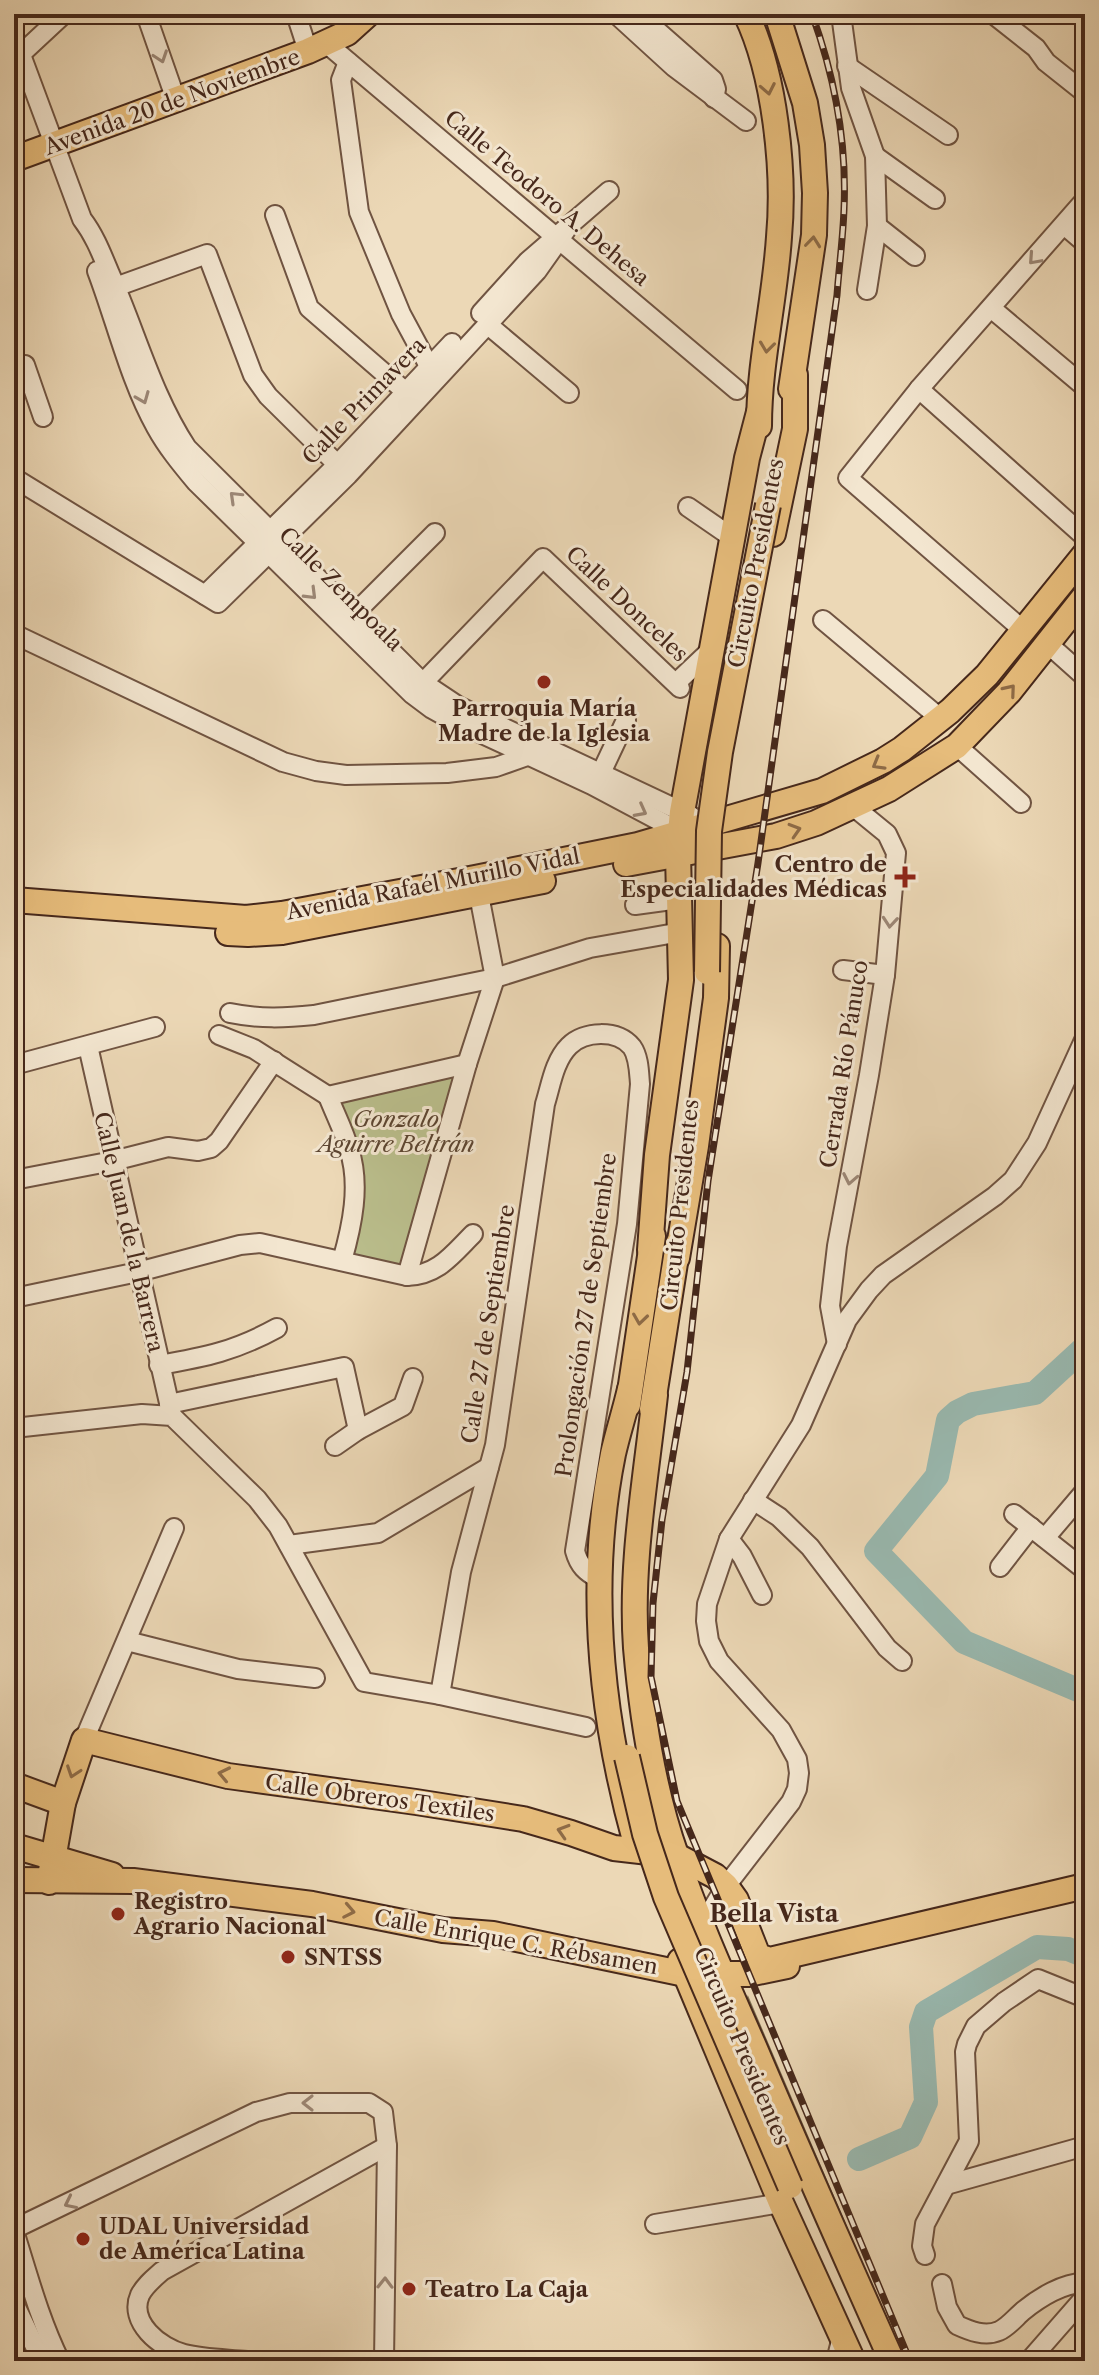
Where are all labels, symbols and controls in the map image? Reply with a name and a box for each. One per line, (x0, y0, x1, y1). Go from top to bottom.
street label: Avenida 20 de Noviembre (40, 43, 304, 161)
one-way arrow (151, 49, 167, 63)
one-way arrow (759, 82, 776, 95)
street label: Calle Teodoro A. Dehesa (439, 104, 655, 292)
one-way arrow (804, 235, 821, 248)
one-way arrow (1030, 249, 1044, 264)
street label: Calle Primavera (297, 332, 432, 470)
one-way arrow (758, 341, 775, 354)
one-way arrow (133, 390, 150, 404)
street label: Circuito Presidentes (722, 456, 790, 670)
one-way arrow (230, 491, 244, 506)
street label: Calle Zempoala (273, 521, 409, 657)
street label: Calle Donceles (560, 541, 694, 667)
one-way arrow (302, 584, 316, 599)
marker: Parroquia María Madre de la Iglesia (535, 673, 553, 691)
one-way arrow (1000, 684, 1015, 699)
place label: Parroquia María Madre de la Iglesia (438, 695, 650, 747)
one-way arrow (872, 754, 887, 770)
one-way arrow (633, 801, 647, 816)
one-way arrow (788, 823, 802, 839)
street label: Avenida Rafaél Murillo Vidal (283, 842, 583, 926)
place label: Centro de Especialidades Médicas (620, 851, 887, 903)
marker: Centro de Especialidades Médicas (894, 866, 916, 888)
one-way arrow (882, 916, 899, 929)
street label: Cerrada Río Pánuco (814, 958, 874, 1170)
street label: Circuito Presidentes (655, 1098, 705, 1312)
park label: Gonzalo Aguirre Beltrán (314, 1106, 475, 1158)
street label: Calle Juan de la Barrera (88, 1109, 170, 1355)
street label: Prolongación 27 de Septiembre (550, 1151, 622, 1479)
one-way arrow (842, 1172, 859, 1186)
street label: Calle 27 de Septiembre (456, 1203, 520, 1445)
one-way arrow (632, 1313, 649, 1326)
one-way arrow (67, 1764, 83, 1778)
one-way arrow (218, 1767, 231, 1784)
street label: Calle Obreros Textiles (263, 1769, 497, 1827)
one-way arrow (557, 1824, 571, 1840)
place label: Registro Agrario Nacional (133, 1888, 326, 1940)
district label: Bella Vista (709, 1899, 840, 1928)
one-way arrow (342, 1902, 355, 1919)
street label: Calle Enrique C. Rébsamen (372, 1904, 660, 1980)
marker: Registro Agrario Nacional (109, 1905, 127, 1923)
street label: Circuito Presidentes (688, 1943, 796, 2149)
place label: SNTSS (304, 1944, 382, 1971)
marker: SNTSS (279, 1948, 297, 1966)
one-way arrow (301, 2094, 314, 2112)
one-way arrow (64, 2193, 79, 2209)
place label: UDAL Universidad de América Latina (99, 2213, 310, 2265)
marker: UDAL Universidad de América Latina (74, 2230, 92, 2248)
one-way arrow (376, 2276, 394, 2289)
place label: Teatro La Caja (425, 2276, 589, 2303)
marker: Teatro La Caja (400, 2280, 418, 2298)

